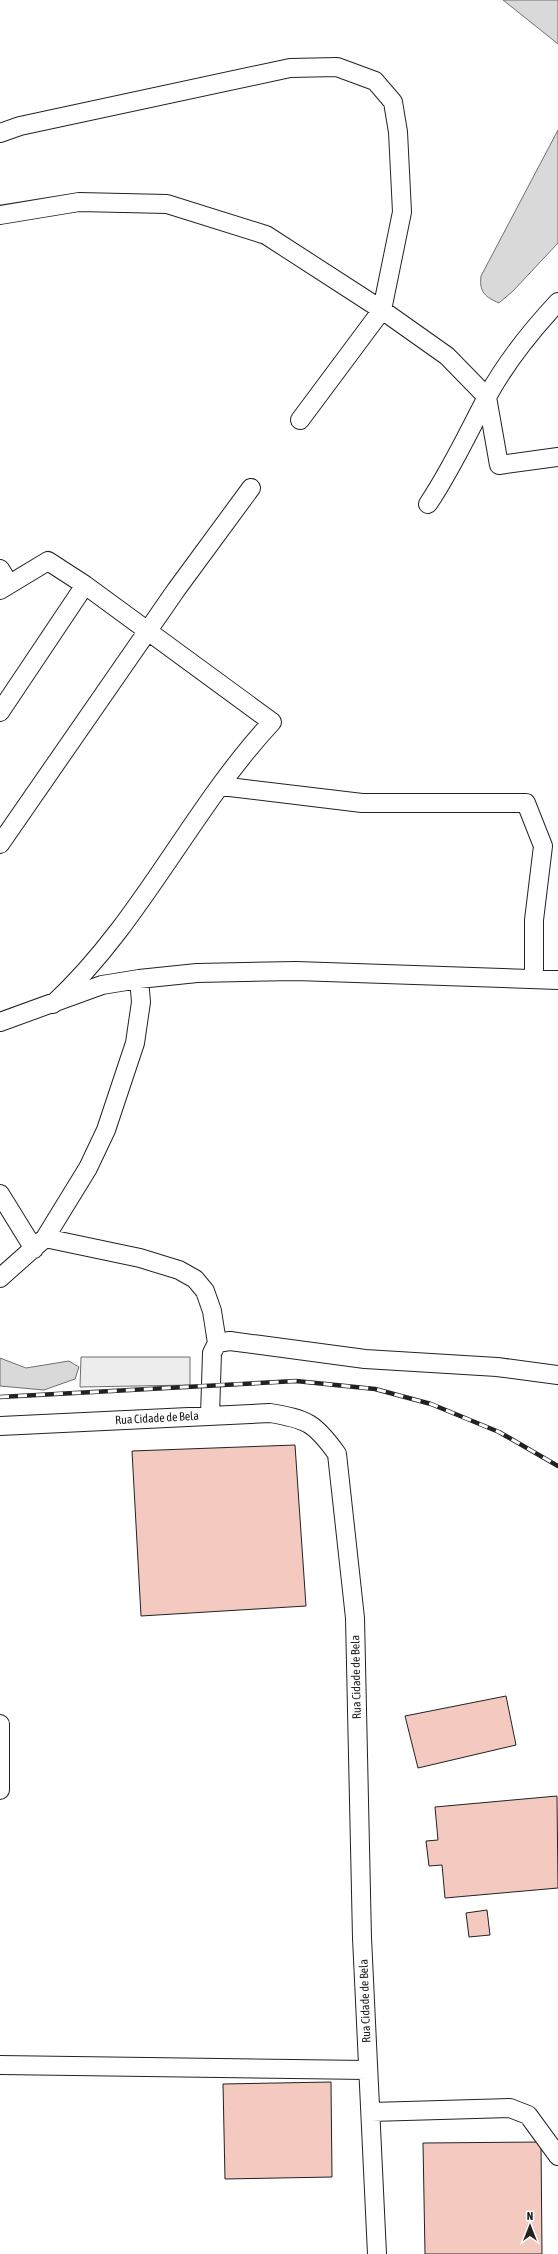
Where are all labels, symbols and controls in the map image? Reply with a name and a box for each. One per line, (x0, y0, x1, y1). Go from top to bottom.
street label: Rua Cidade de Bela (115, 1409, 199, 1427)
street label: Rua Cidade de Bela (348, 1635, 364, 1719)
street label: Rua Cidade de Bela (357, 1959, 373, 2043)
north arrow (510, 2206, 550, 2246)
text: N (527, 2210, 533, 2222)

